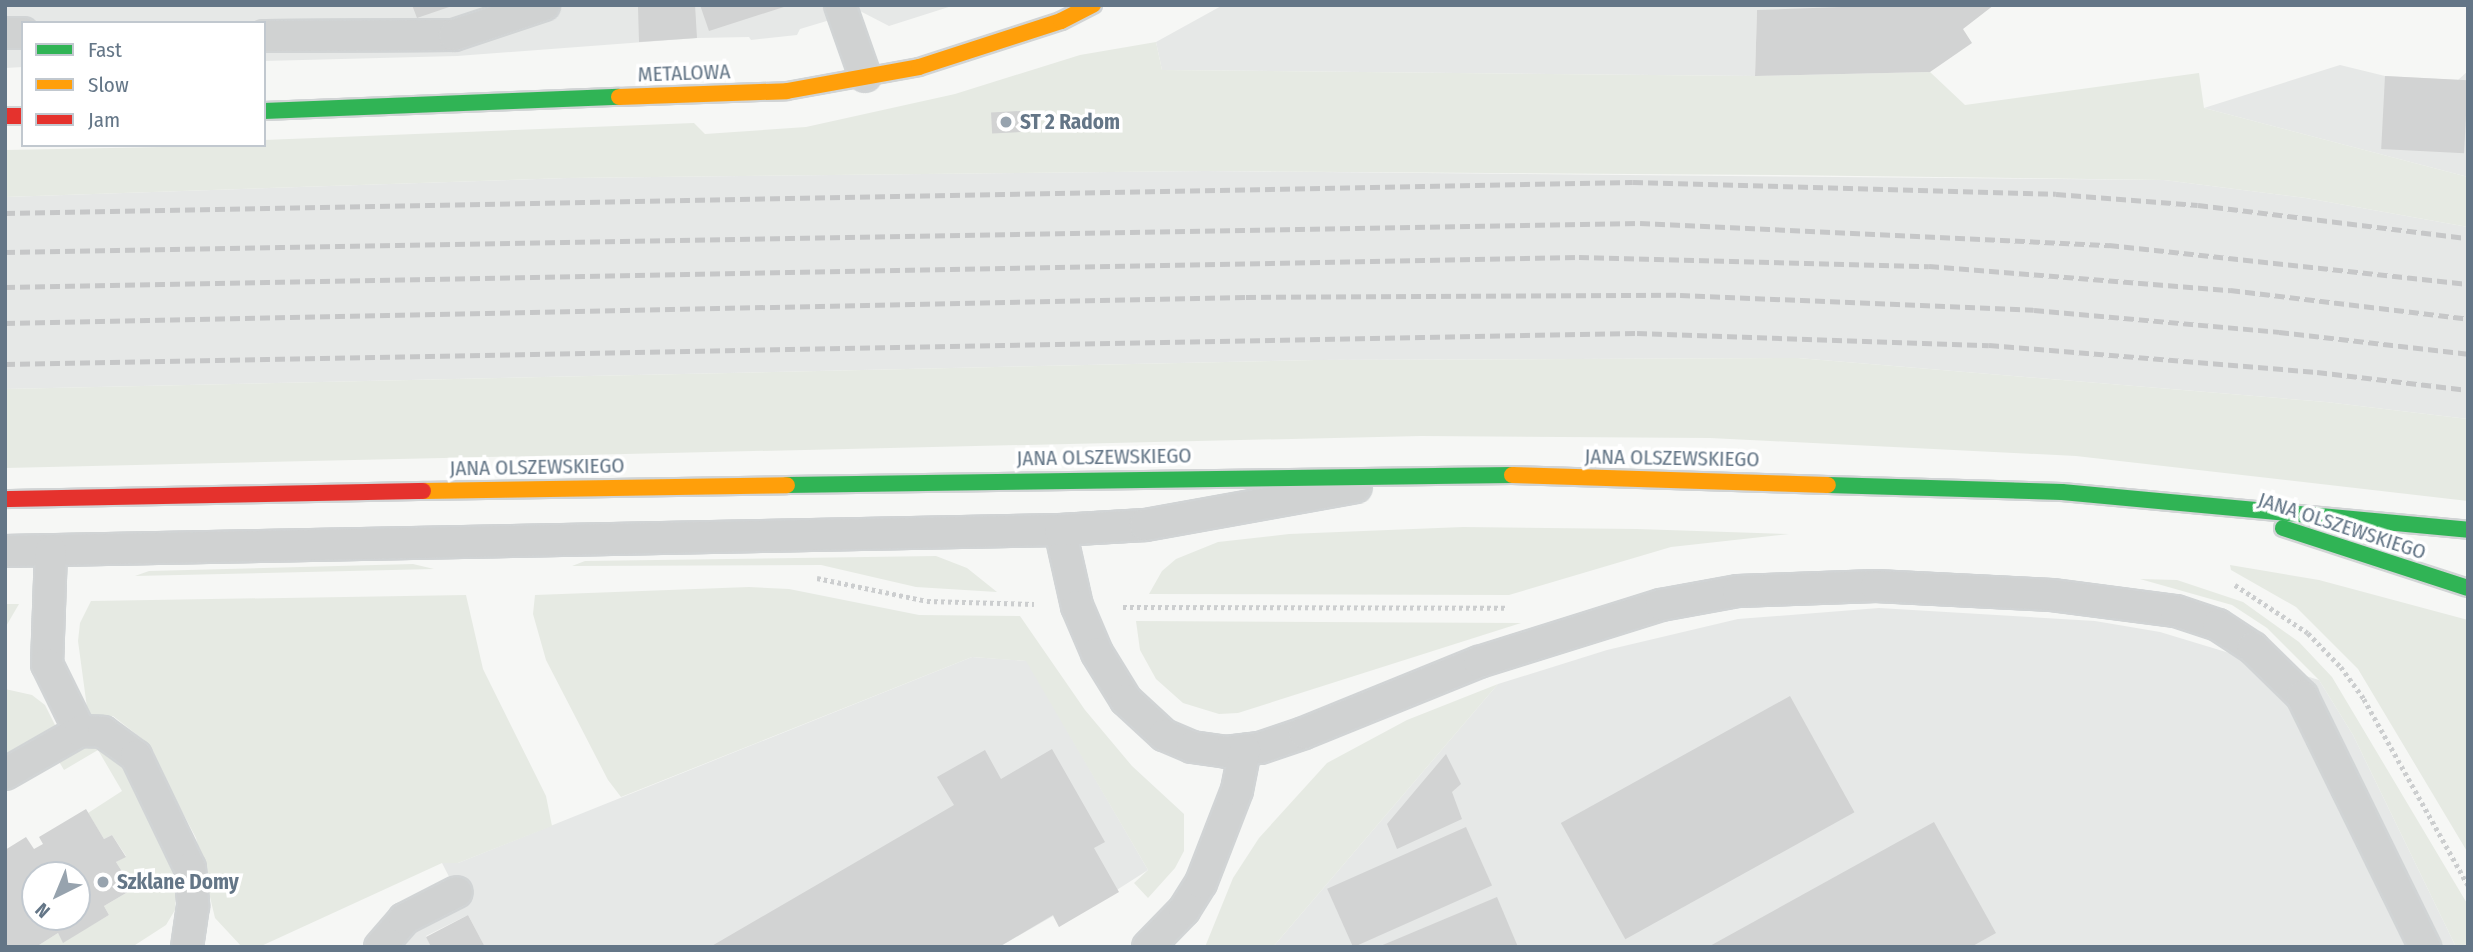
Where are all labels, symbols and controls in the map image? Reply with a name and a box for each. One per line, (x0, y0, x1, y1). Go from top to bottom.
legend (21, 21, 266, 147)
text: Fast (88, 37, 122, 63)
street label: METALOWA (637, 59, 731, 87)
text: Slow (88, 72, 129, 98)
text: Jam (88, 107, 120, 133)
place label: ST 2 Radom (1020, 109, 1120, 135)
marker: ST 2 Radom (998, 114, 1014, 130)
street label: JANA OLSZEWSKIEGO (1016, 443, 1192, 471)
street label: JANA OLSZEWSKIEGO (1584, 444, 1760, 472)
street label: JANA OLSZEWSKIEGO (449, 453, 625, 481)
street label: JANA OLSZEWSKIEGO (2255, 487, 2429, 565)
north arrow (21, 861, 91, 931)
place label: Szklane Domy (117, 869, 239, 895)
marker: Szklane Domy (95, 874, 111, 890)
text: N (31, 898, 55, 923)

